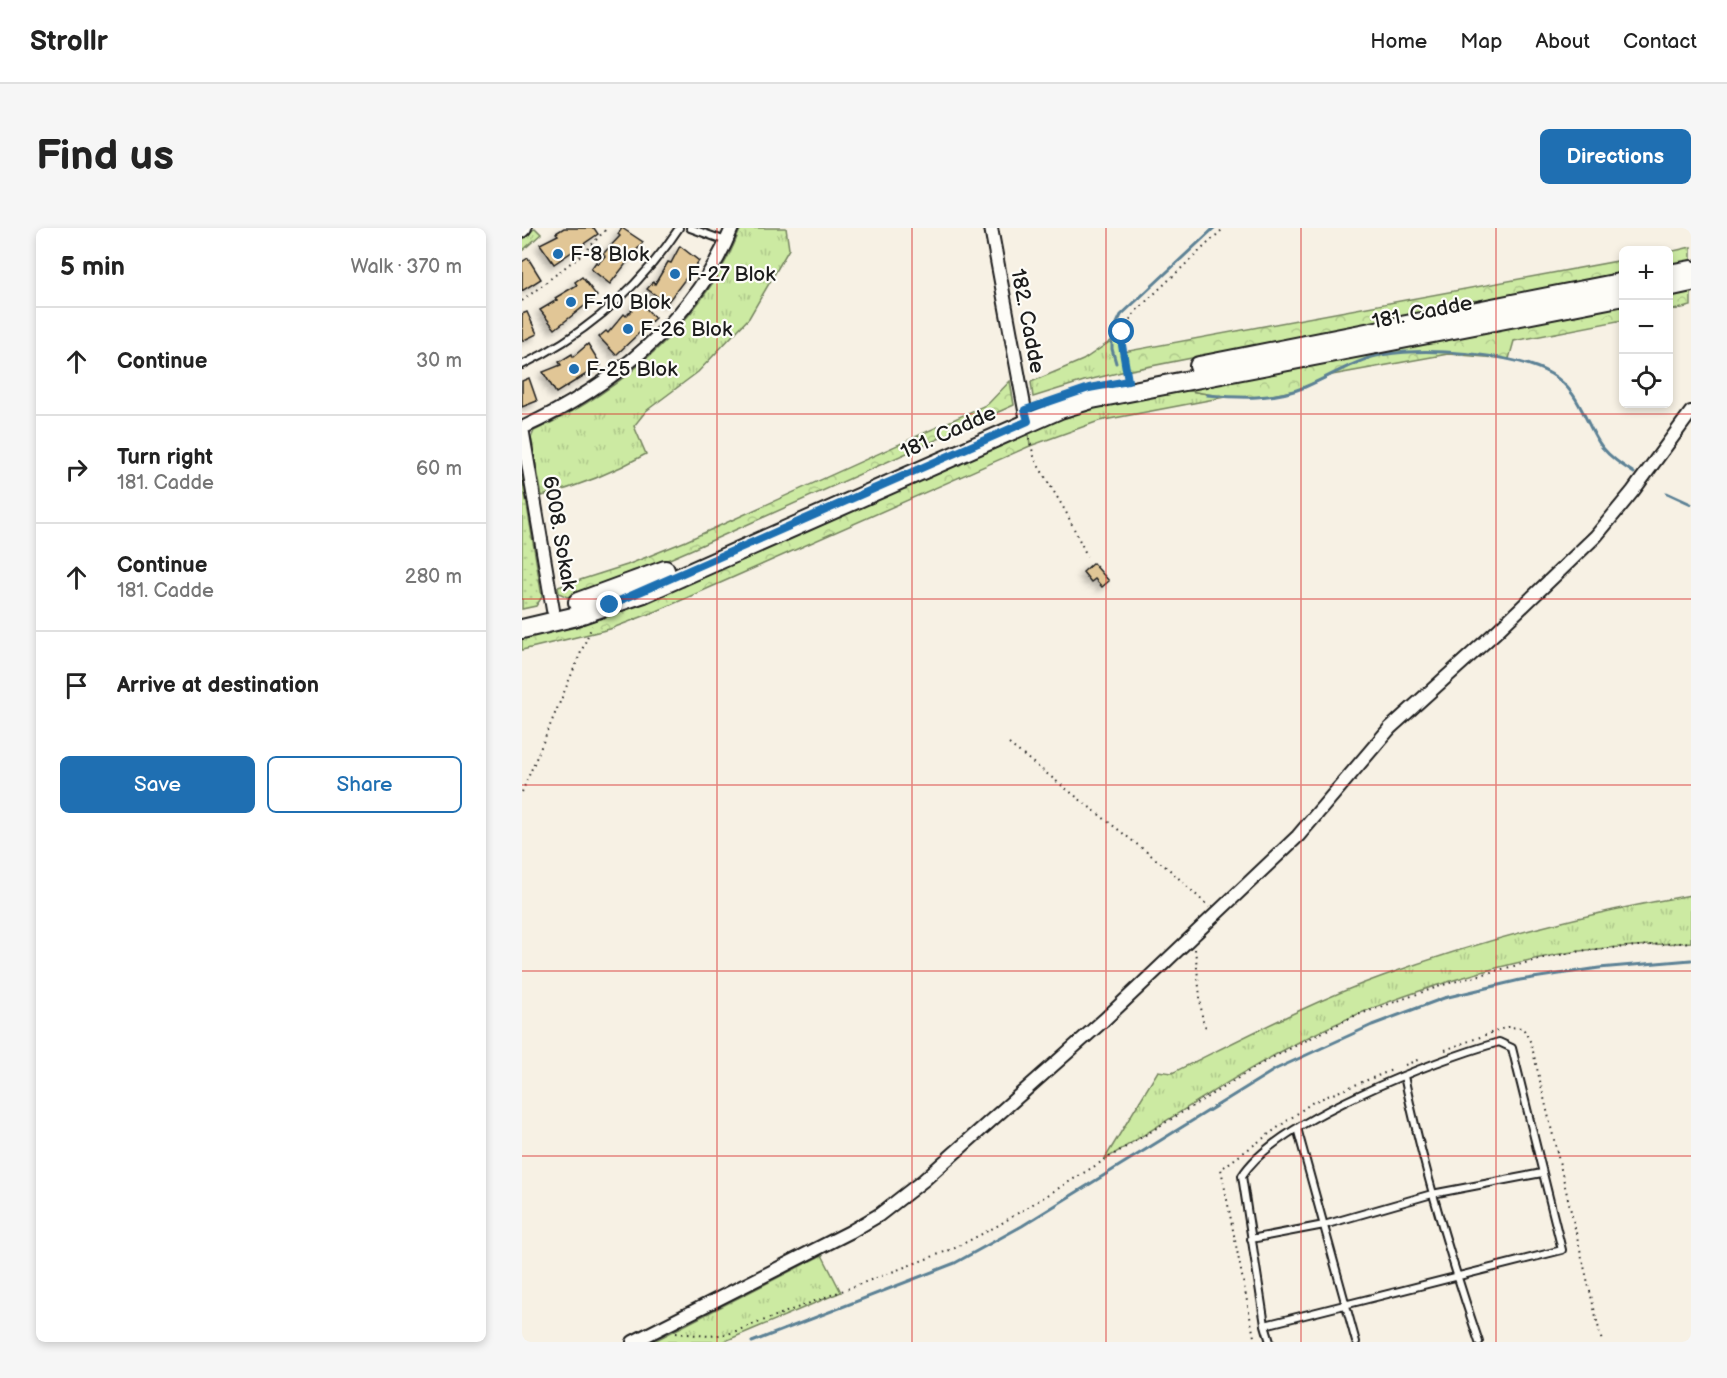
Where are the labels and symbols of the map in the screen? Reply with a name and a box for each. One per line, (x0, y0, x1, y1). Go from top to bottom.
place label: F-8 Blok (570, 242, 650, 267)
marker: F-8 Blok (551, 247, 565, 261)
place label: F-27 Blok (687, 262, 776, 287)
marker: F-27 Blok (668, 267, 682, 281)
street label: 182. Cadde (1005, 267, 1050, 375)
place label: F-10 Blok (583, 290, 671, 315)
street label: 181. Cadde (1370, 291, 1474, 334)
marker: F-10 Blok (564, 295, 578, 309)
place label: F-26 Blok (640, 317, 733, 342)
route start (1108, 318, 1134, 344)
marker: F-26 Blok (621, 322, 635, 336)
place label: F-25 Blok (586, 357, 678, 382)
marker: F-25 Blok (567, 362, 581, 376)
street label: 181. Cadde (897, 400, 1000, 465)
street label: 6008. Sokak (537, 474, 582, 593)
route end (596, 591, 622, 617)

